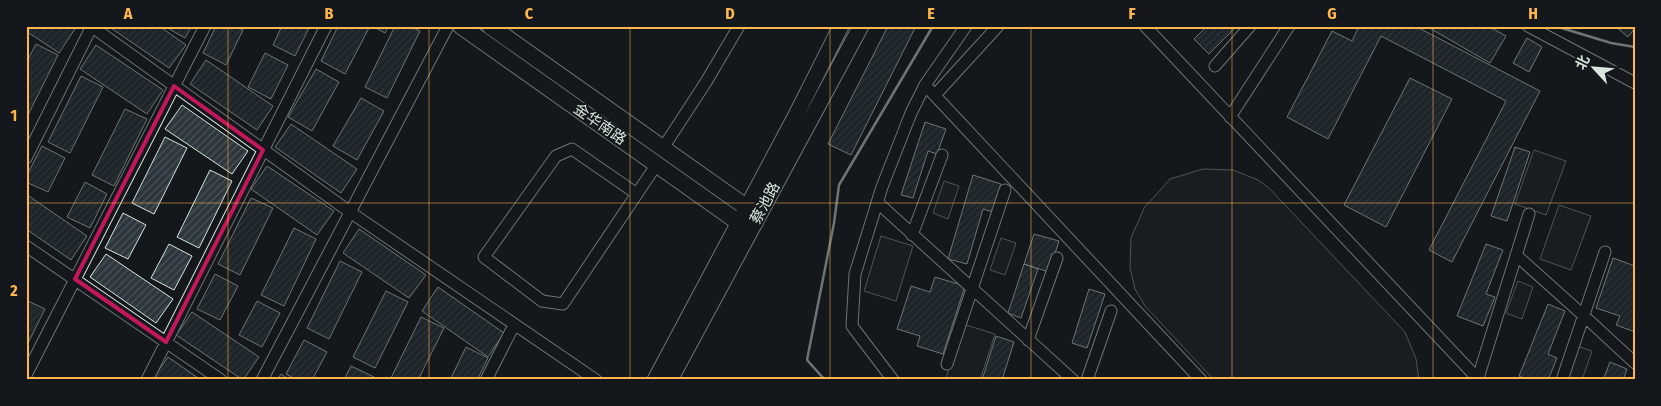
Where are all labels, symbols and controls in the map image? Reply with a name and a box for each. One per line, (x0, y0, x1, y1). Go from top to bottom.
text: A (123, 4, 133, 23)
text: B (325, 4, 334, 23)
text: C (525, 4, 534, 23)
text: D (725, 4, 735, 23)
text: E (927, 4, 935, 23)
text: F (1128, 4, 1136, 23)
text: G (1327, 4, 1337, 23)
text: H (1528, 4, 1538, 23)
north arrow (1568, 42, 1618, 92)
text: 北 (1572, 53, 1593, 73)
street label: 金华南路 (570, 99, 630, 149)
text: 1 (11, 106, 17, 125)
street label: 蔡池路 (746, 179, 784, 227)
text: 2 (9, 281, 18, 300)

